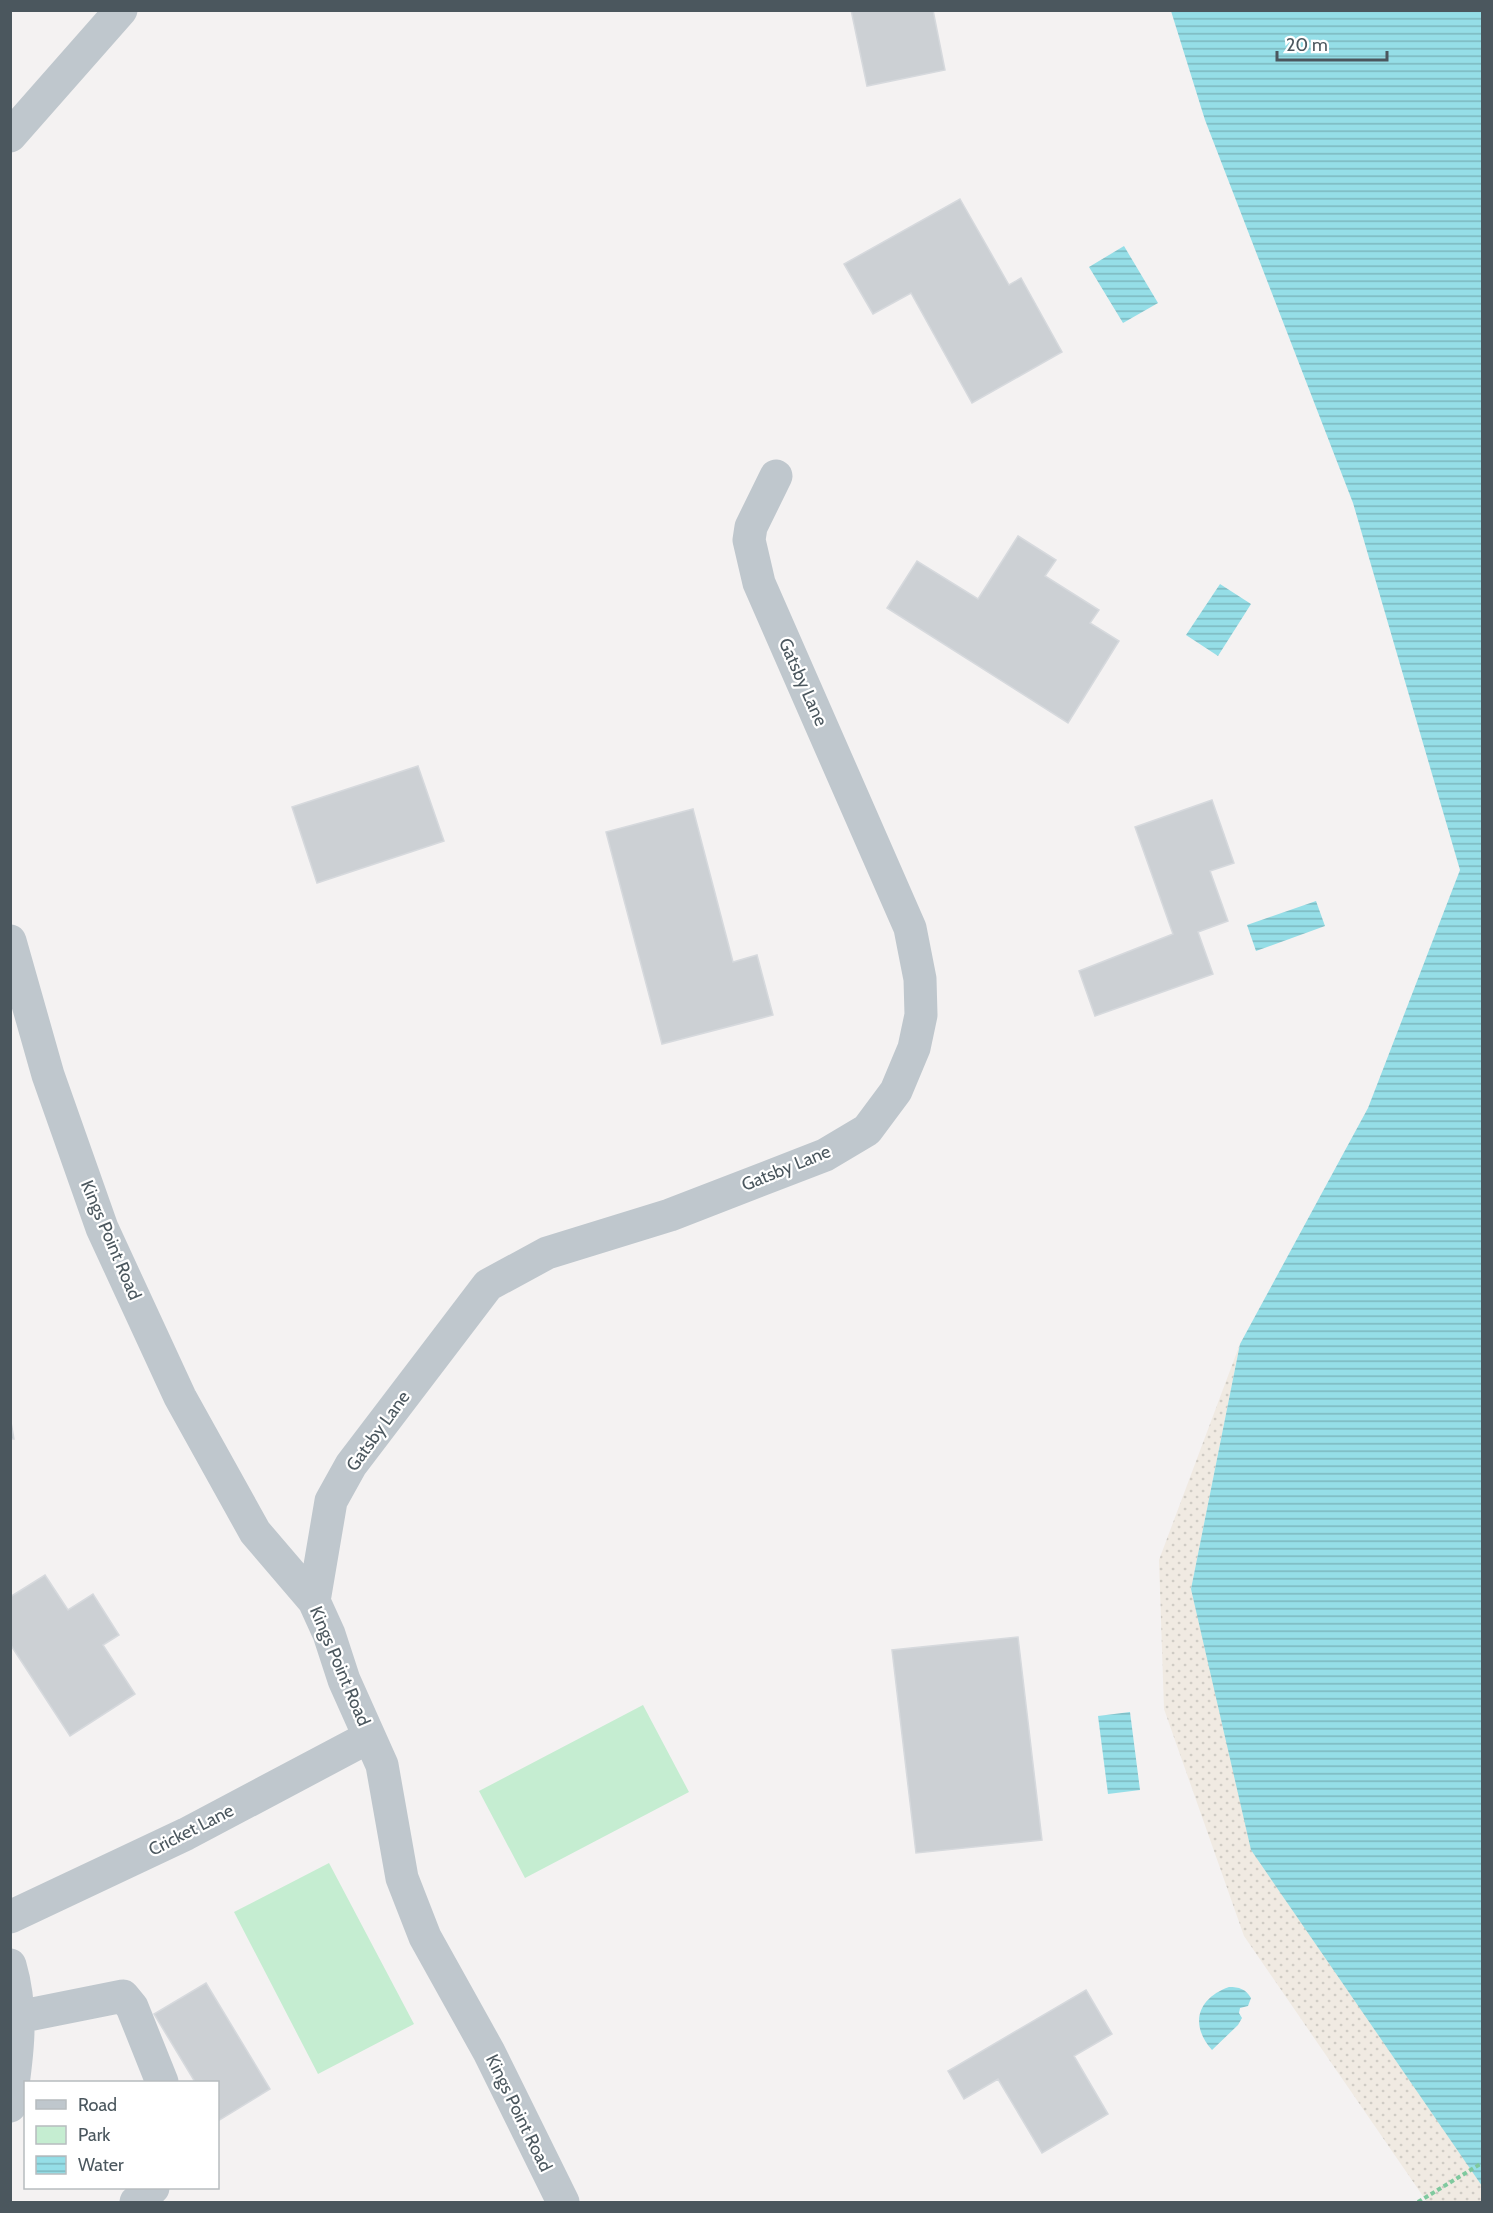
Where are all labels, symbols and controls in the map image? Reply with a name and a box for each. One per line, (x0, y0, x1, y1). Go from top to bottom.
scale bar (1277, 24, 1386, 62)
text: 20 m (1286, 34, 1328, 56)
street label: Gatsby Lane (774, 635, 832, 729)
street label: Gatsby Lane (738, 1140, 834, 1196)
street label: Kings Point Road (76, 1177, 146, 1303)
street label: Gatsby Lane (341, 1387, 415, 1475)
street label: Kings Point Road (305, 1603, 375, 1729)
street label: Cricket Lane (145, 1799, 237, 1861)
street label: Kings Point Road (481, 2051, 557, 2175)
legend (24, 2081, 219, 2189)
text: Road (78, 2094, 117, 2116)
text: Park (78, 2124, 111, 2146)
text: Water (78, 2154, 124, 2176)

